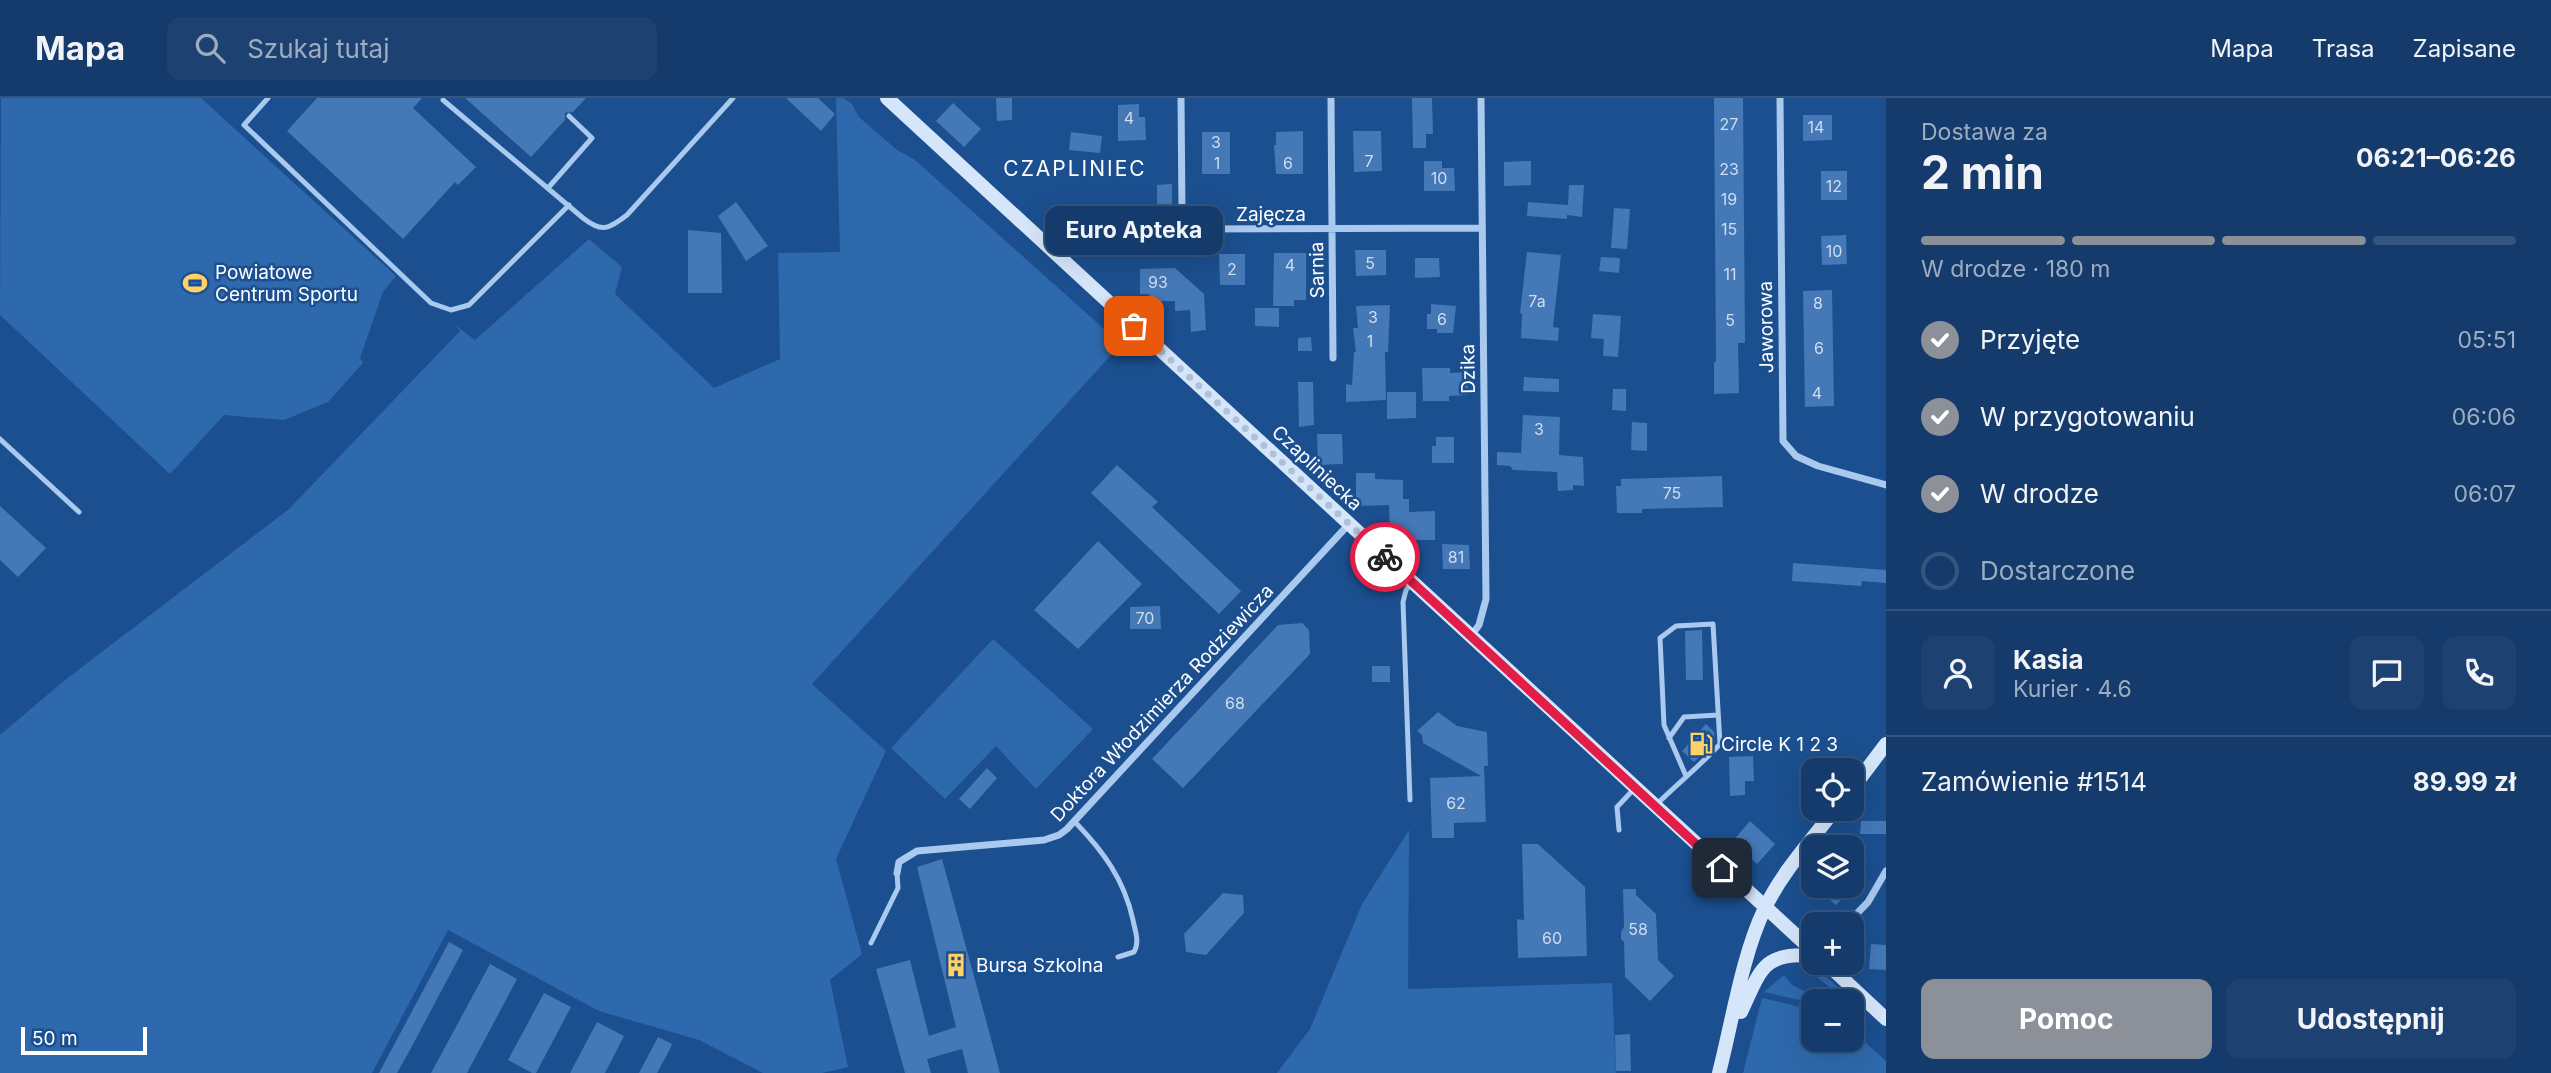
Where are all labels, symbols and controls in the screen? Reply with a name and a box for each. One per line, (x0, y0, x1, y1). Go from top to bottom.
search box (167, 17, 657, 80)
text: Mapa (35, 28, 125, 68)
icon: search (191, 29, 229, 67)
text: Szukaj tutaj (247, 33, 390, 64)
text: Mapa (2210, 34, 2274, 63)
text: Trasa (2312, 34, 2375, 63)
text: Zapisane (2413, 34, 2516, 63)
house number: 4 (1124, 108, 1134, 128)
house number: 27 (1720, 114, 1738, 134)
house number: 14 (1808, 117, 1824, 137)
text: Dostawa za (1921, 118, 2048, 146)
house number: 3 (1211, 132, 1221, 152)
text: 06:21–06:26 (2356, 142, 2516, 173)
text: 2 min (1921, 144, 2044, 200)
house number: 7 (1364, 151, 1374, 171)
house number: 1 (1214, 153, 1220, 173)
house number: 6 (1283, 153, 1293, 173)
district label: CZAPLINIEC (1003, 156, 1147, 181)
house number: 23 (1719, 159, 1739, 179)
house number: 10 (1431, 168, 1447, 188)
house number: 12 (1826, 176, 1842, 196)
house number: 19 (1721, 189, 1737, 209)
street label: Zajęcza (1236, 203, 1306, 226)
callout: Euro Apteka (1045, 207, 1223, 256)
text: Euro Apteka (1066, 216, 1202, 244)
house number: 15 (1721, 219, 1737, 239)
street label: Sarnia (1305, 241, 1329, 299)
house number: 10 (1826, 241, 1842, 261)
house number: 5 (1365, 253, 1375, 273)
house number: 4 (1285, 255, 1295, 275)
text: W drodze · 180 m (1921, 255, 2110, 283)
house number: 2 (1227, 259, 1237, 279)
place label: Powiatowe Centrum Sportu (215, 261, 358, 306)
house number: 11 (1723, 264, 1737, 284)
sports icon: Powiatowe Centrum Sportu (181, 269, 209, 297)
house number: 93 (1148, 272, 1168, 292)
street label: Jaworowa (1754, 281, 1778, 373)
house number: 7a (1528, 291, 1546, 311)
house number: 8 (1813, 293, 1823, 313)
pin (1104, 296, 1164, 356)
icon: bag (1115, 307, 1153, 345)
house number: 3 (1368, 307, 1378, 327)
house number: 6 (1437, 309, 1447, 329)
house number: 5 (1725, 310, 1735, 330)
icon: check (1921, 321, 1959, 359)
text: Przyjęte (1980, 324, 2080, 355)
text: 05:51 (2458, 326, 2516, 354)
house number: 1 (1367, 331, 1373, 351)
house number: 6 (1814, 338, 1824, 358)
street label: Dzika (1456, 344, 1480, 394)
house number: 4 (1812, 383, 1822, 403)
icon: check (1921, 398, 1959, 436)
text: W przygotowaniu (1980, 401, 2195, 432)
text: 06:06 (2452, 403, 2516, 431)
house number: 3 (1534, 419, 1544, 439)
street label: Czapliniecka (1267, 420, 1367, 516)
icon: check (1921, 475, 1959, 513)
text: W drodze (1980, 478, 2099, 509)
text: 06:07 (2454, 480, 2516, 508)
house number: 75 (1663, 483, 1681, 503)
courier (1350, 522, 1420, 592)
icon: bike (1366, 538, 1404, 576)
house number: 81 (1448, 547, 1464, 567)
text: Dostarczone (1980, 555, 2135, 586)
street label: Doktora Włodzimierza Rodziewicza (1046, 580, 1278, 826)
house number: 70 (1136, 608, 1154, 628)
button: person (1921, 636, 1995, 710)
button: chat (2350, 636, 2424, 710)
button: phone (2442, 636, 2516, 710)
text: Kasia (2013, 644, 2084, 675)
text: Kurier · 4.6 (2013, 675, 2132, 703)
house number: 68 (1225, 693, 1245, 713)
fuel station icon: Circle K 1 2 3 (1687, 730, 1715, 758)
place label: Circle K 1 2 3 (1721, 733, 1838, 756)
map controls (1801, 758, 1864, 1052)
button: locate (1801, 758, 1864, 821)
text: Zamówienie #1514 (1921, 766, 2147, 797)
text: 89.99 zł (2413, 766, 2516, 797)
house number: 62 (1446, 793, 1466, 813)
button: layers (1801, 835, 1864, 898)
pin (1692, 838, 1752, 898)
icon: home (1703, 849, 1741, 887)
button: + (1801, 912, 1864, 975)
house number: 58 (1628, 919, 1648, 939)
house number: 60 (1542, 928, 1562, 948)
building icon: Bursa Szkolna (942, 951, 970, 979)
place label: Bursa Szkolna (976, 954, 1103, 977)
button: Pomoc (1921, 979, 2212, 1059)
button: Udostępnij (2226, 979, 2516, 1059)
button: − (1801, 989, 1864, 1052)
scale bar (21, 1024, 147, 1056)
text: 50 m (32, 1027, 78, 1050)

